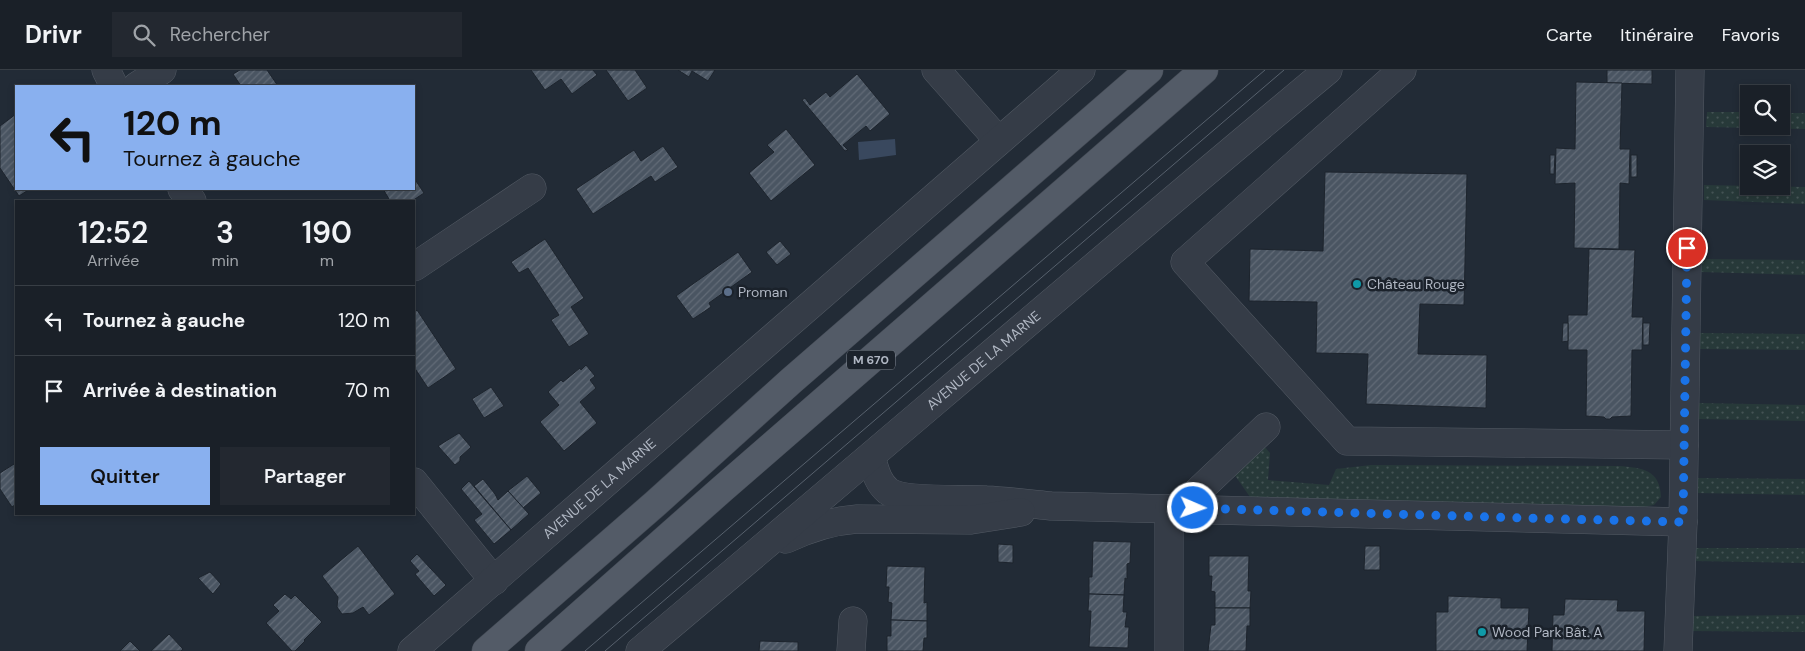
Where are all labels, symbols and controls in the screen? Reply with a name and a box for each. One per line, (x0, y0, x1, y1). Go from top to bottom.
search box (112, 12, 462, 57)
text: Drivr (25, 19, 82, 50)
icon: search (130, 21, 158, 49)
text: Rechercher (170, 22, 270, 47)
text: Carte (1546, 23, 1592, 47)
text: Itinéraire (1620, 23, 1694, 47)
text: Favoris (1722, 23, 1780, 47)
map controls (1740, 85, 1790, 195)
button: search (1740, 85, 1790, 135)
text: 120 m (123, 100, 222, 146)
icon: left (40, 105, 105, 170)
text: Tournez à gauche (123, 144, 301, 173)
button: layers (1740, 145, 1790, 195)
text: 12:52 (78, 213, 148, 252)
text: 3 (216, 213, 234, 252)
text: 190 (302, 213, 352, 252)
pin (1666, 227, 1708, 269)
icon: arrive (1673, 234, 1701, 262)
text: Arrivée (87, 250, 139, 271)
text: min (211, 250, 239, 271)
text: m (320, 250, 334, 271)
place label: Château Rouge (1367, 275, 1465, 293)
marker: Château Rouge (1351, 278, 1363, 290)
place label: Proman (738, 283, 787, 301)
marker: Proman (722, 286, 734, 298)
icon: left (40, 307, 68, 335)
street label: AVENUE DE LA MARNE (923, 307, 1044, 414)
text: Tournez à gauche (83, 308, 245, 333)
text: 120 m (338, 308, 390, 333)
road number: M 670 (847, 350, 895, 370)
icon: arrive (40, 377, 68, 405)
text: Arrivée à destination (83, 378, 277, 403)
text: 70 m (345, 378, 390, 403)
street label: AVENUE DE LA MARNE (539, 434, 660, 543)
button: Quitter (40, 447, 210, 505)
button: Partager (220, 447, 390, 505)
position arrow (1166, 481, 1218, 533)
place label: Wood Park Bât. A (1492, 623, 1602, 641)
marker: Wood Park Bât. A (1476, 626, 1488, 638)

